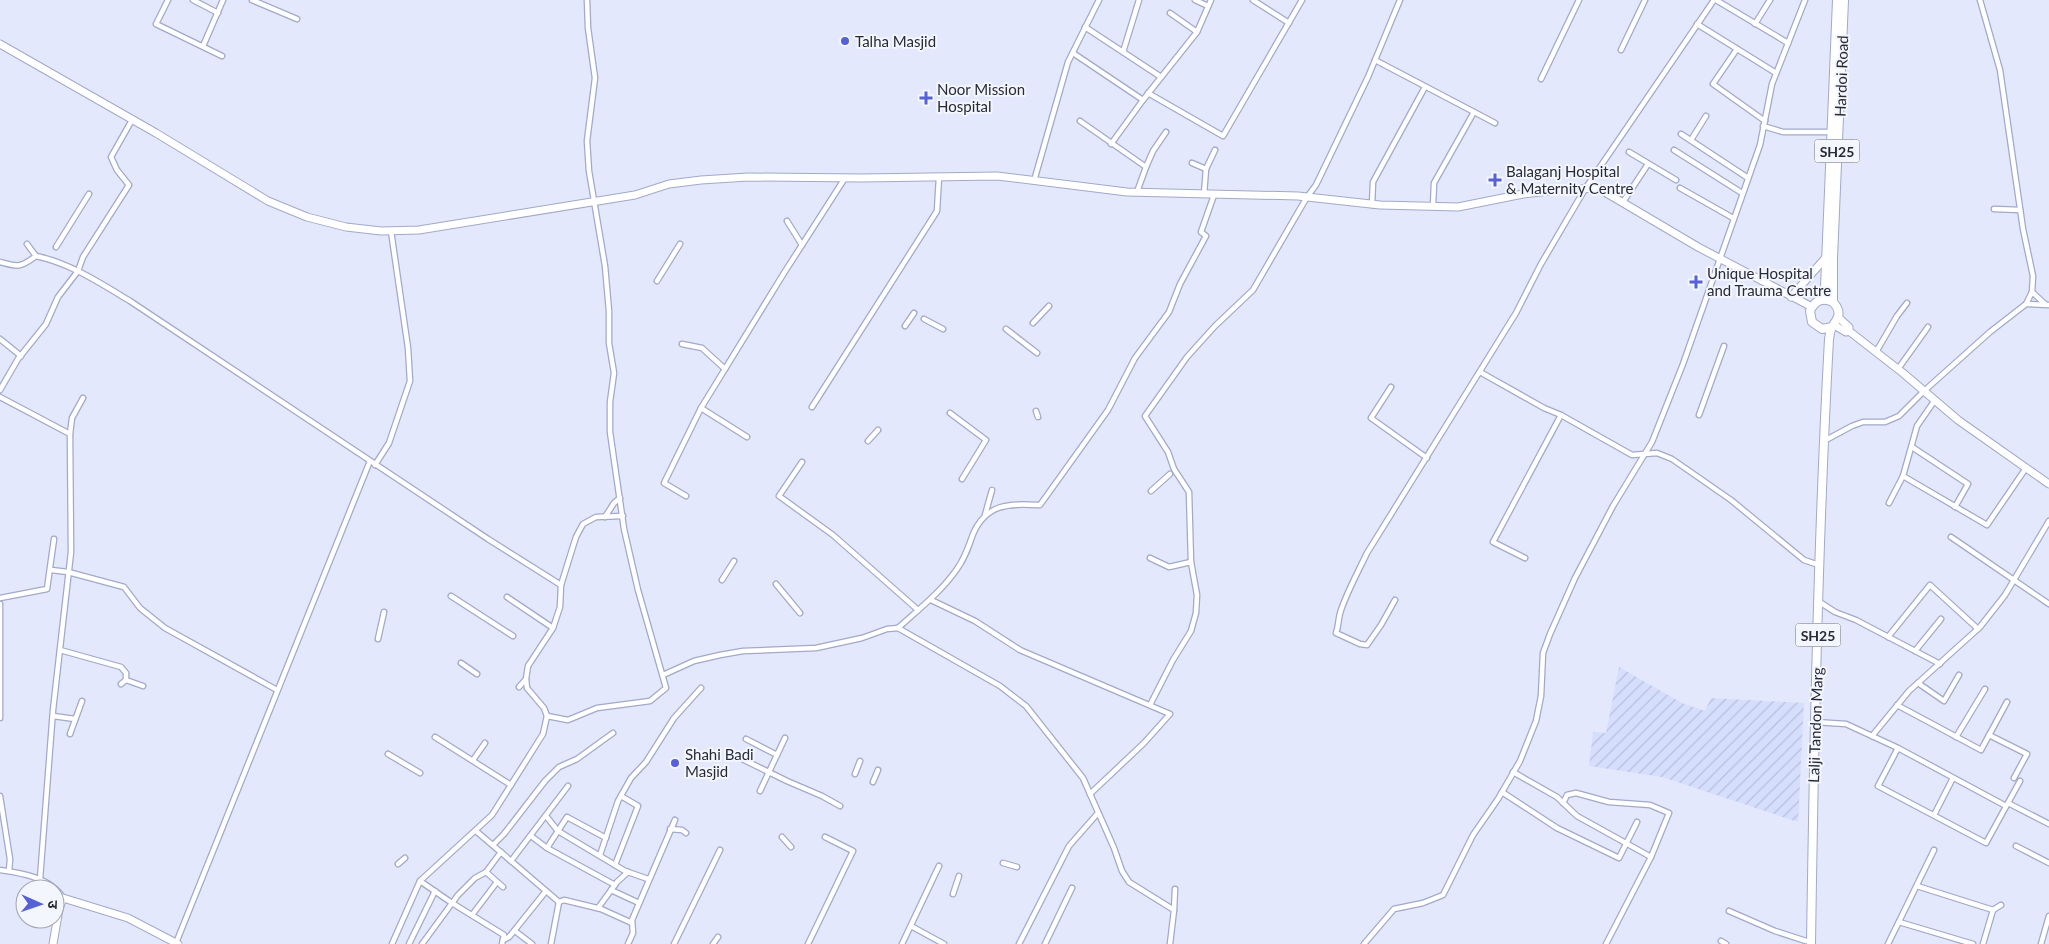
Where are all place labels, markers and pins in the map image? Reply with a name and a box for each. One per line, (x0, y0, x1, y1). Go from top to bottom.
place label: Talha Masjid (855, 32, 936, 50)
marker: Talha Masjid (839, 35, 851, 47)
place label: Noor Mission Hospital (937, 80, 1025, 115)
marker: Noor Mission Hospital (919, 91, 933, 105)
place label: Balaganj Hospital & Maternity Centre (1506, 162, 1633, 197)
marker: Balaganj Hospital & Maternity Centre (1488, 173, 1502, 187)
place label: Unique Hospital and Trauma Centre (1707, 264, 1831, 299)
marker: Unique Hospital and Trauma Centre (1689, 275, 1703, 289)
place label: Shahi Badi Masjid (685, 745, 754, 780)
marker: Shahi Badi Masjid (669, 757, 681, 769)

